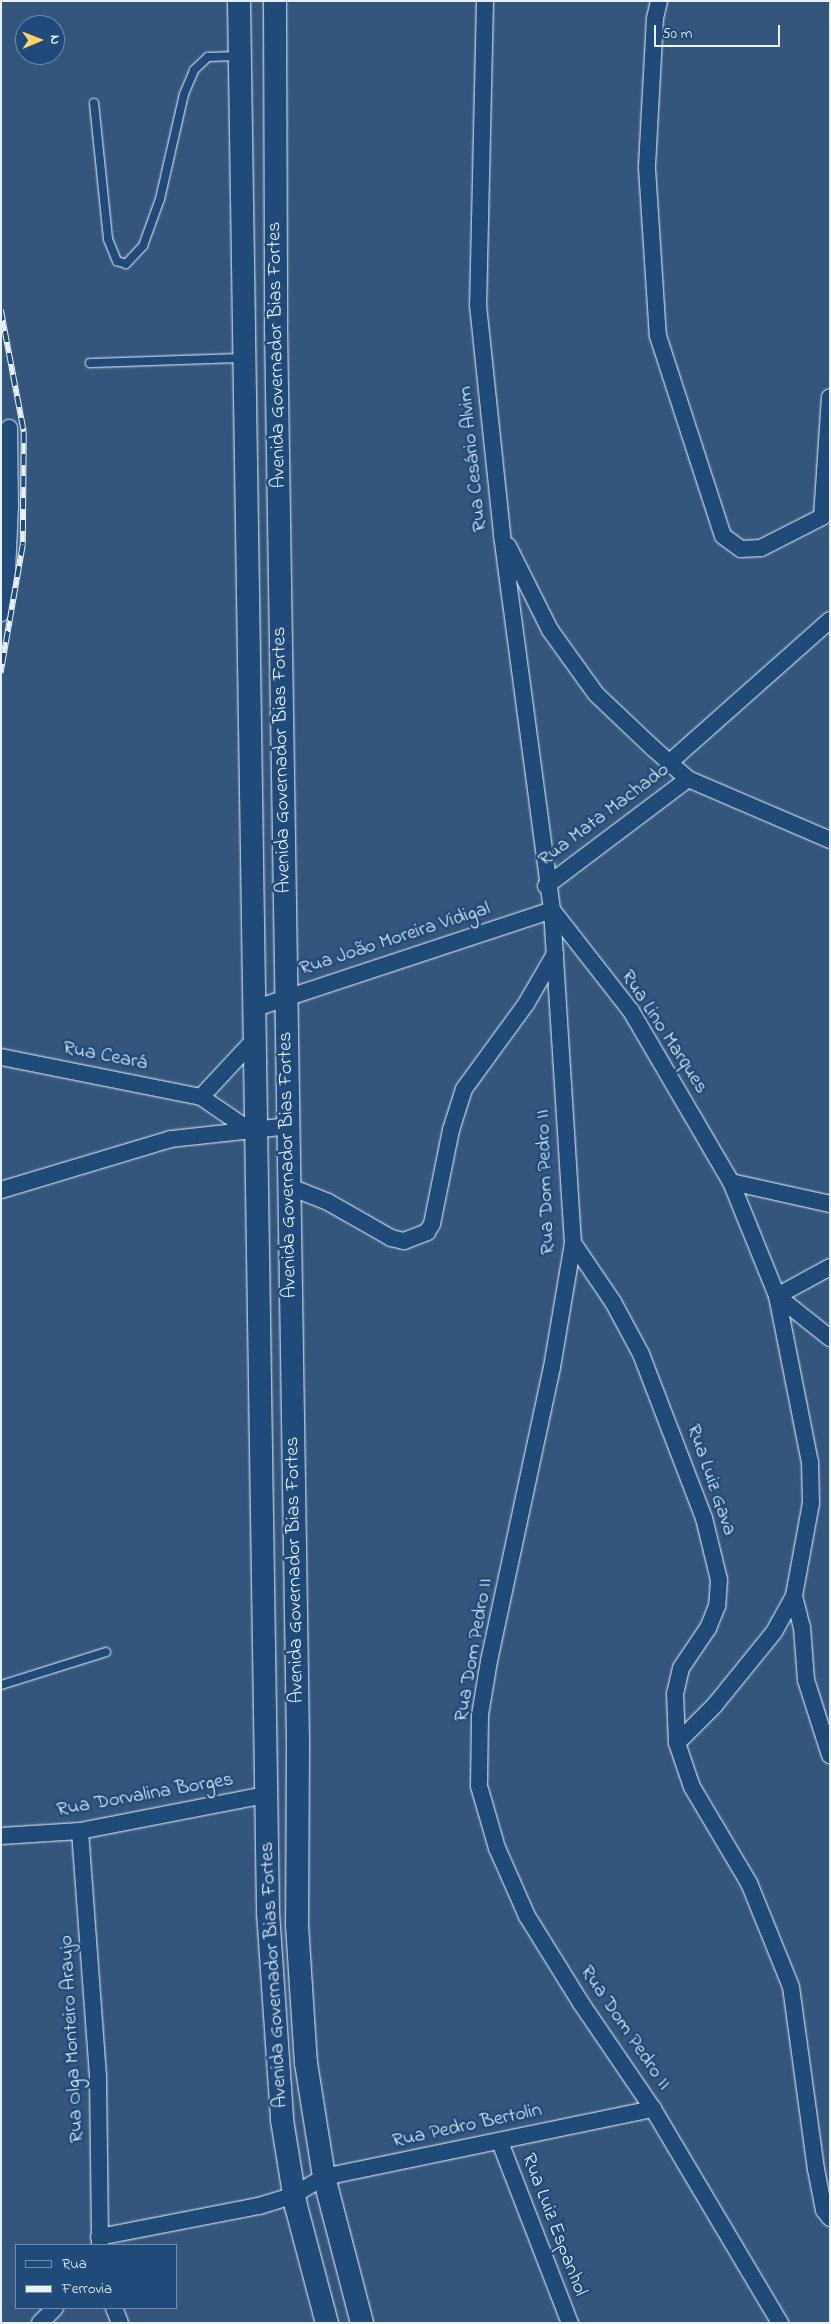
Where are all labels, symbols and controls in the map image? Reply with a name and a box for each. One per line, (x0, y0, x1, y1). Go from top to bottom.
north arrow (15, 15, 65, 65)
scale bar (656, 15, 782, 47)
text: 50 m (662, 23, 692, 45)
text: N (44, 35, 65, 45)
street label: Avenida Governador Bias Fortes (263, 221, 291, 489)
street label: Rua Cesário Alvim (453, 385, 493, 533)
street label: Avenida Governador Bias Fortes (268, 626, 296, 894)
street label: Rua Mata Machado (534, 758, 674, 872)
street label: Rua João Moreira Vidigal (297, 897, 493, 981)
street label: Rua Lino Marques (615, 966, 713, 1098)
street label: Avenida Governador Bias Fortes (274, 1031, 302, 1299)
street label: Rua Ceará (61, 1036, 149, 1076)
street label: Rua Dom Pedro II (531, 1109, 561, 1255)
street label: Rua Luiz Gava (681, 1421, 741, 1539)
street label: Avenida Governador Bias Fortes (281, 1436, 309, 1704)
street label: Rua Dom Pedro II (450, 1576, 498, 1724)
street label: Rua Dorvalina Borges (55, 1768, 235, 1822)
street label: Avenida Governador Bias Fortes (255, 1841, 293, 2109)
street label: Rua Olga Monteiro Araujo (55, 1935, 89, 2143)
street label: Rua Dom Pedro II (574, 1961, 676, 2095)
street label: Rua Pedro Bertolin (390, 2098, 544, 2154)
street label: Rua Luiz Espanhol (516, 2150, 592, 2300)
legend (15, 2244, 178, 2309)
text: Rua (62, 2253, 87, 2275)
text: Ferrovia (62, 2278, 112, 2300)

